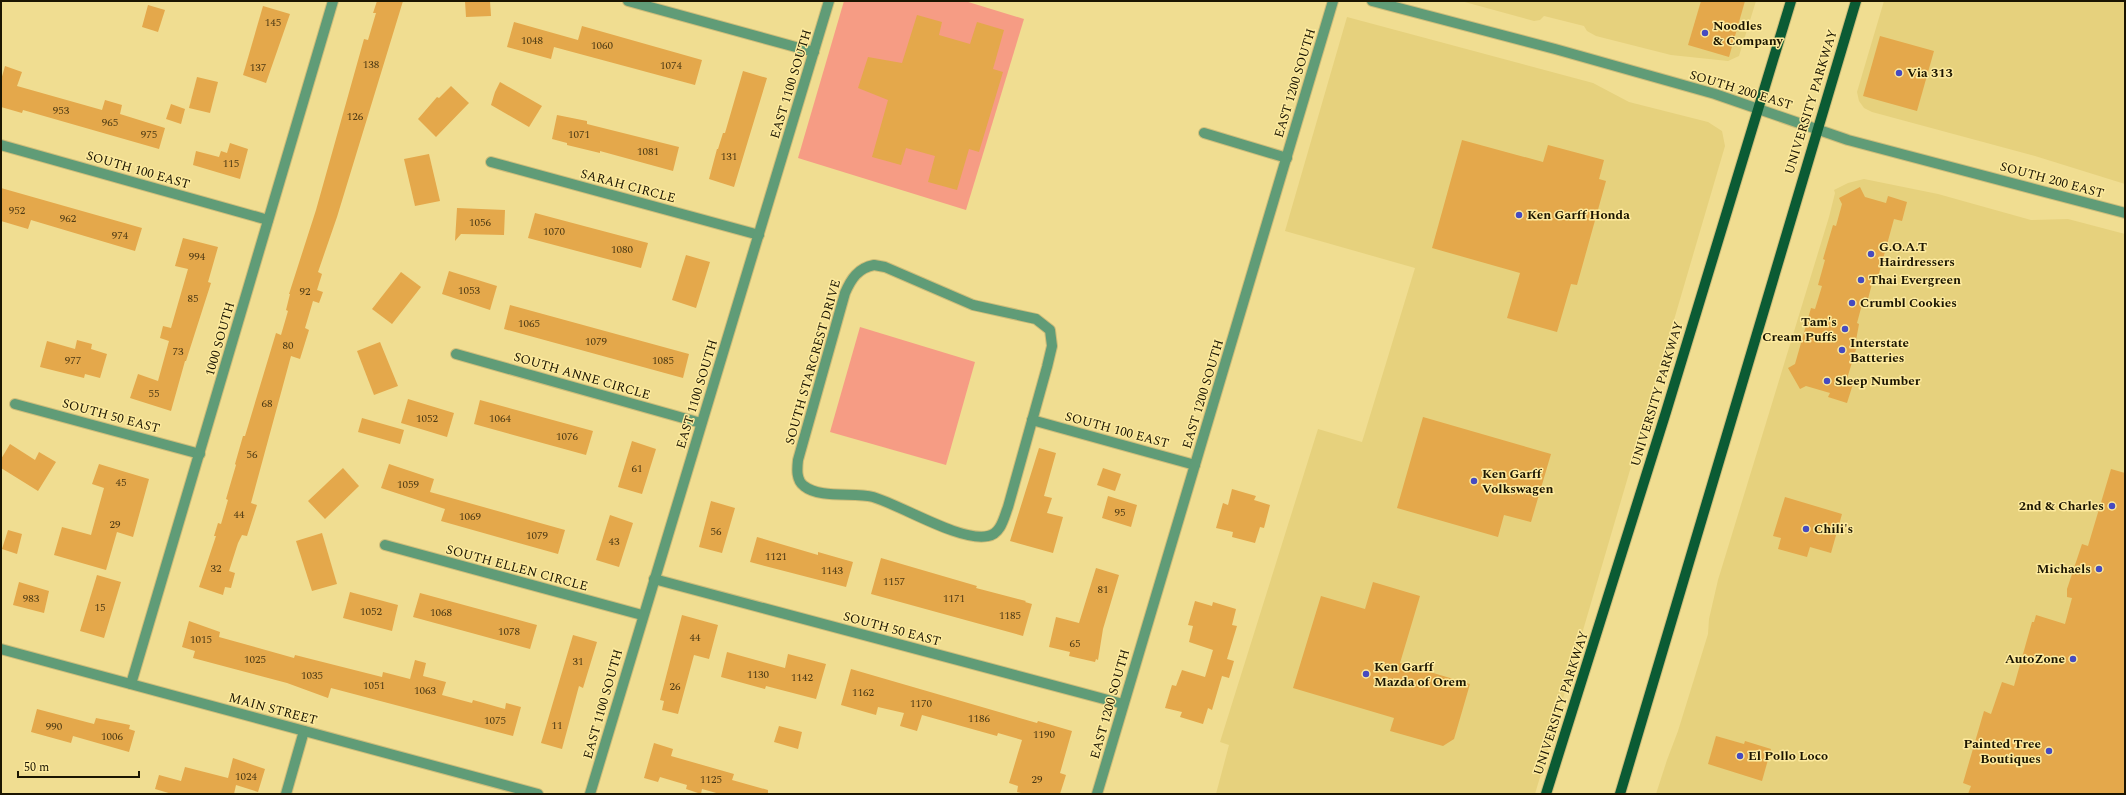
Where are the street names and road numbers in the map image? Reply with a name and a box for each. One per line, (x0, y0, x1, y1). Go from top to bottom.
street label: EAST 1200 SOUTH (1269, 26, 1321, 140)
street label: EAST 1100 SOUTH (765, 27, 817, 141)
street label: UNIVERSITY PARKWAY (1779, 27, 1843, 177)
street label: SOUTH 200 EAST (1687, 65, 1795, 115)
street label: SOUTH 100 EAST (84, 146, 192, 194)
street label: SOUTH 200 EAST (1998, 156, 2106, 204)
street label: SARAH CIRCLE (578, 164, 678, 208)
street label: SOUTH STARCREST DRIVE (780, 277, 846, 447)
street label: 1000 SOUTH (200, 300, 240, 378)
street label: UNIVERSITY PARKWAY (1625, 319, 1689, 469)
street label: EAST 1100 SOUTH (671, 337, 723, 451)
street label: EAST 1200 SOUTH (1177, 337, 1229, 451)
street label: SOUTH ANNE CIRCLE (511, 347, 653, 405)
street label: SOUTH 50 EAST (60, 393, 162, 439)
street label: SOUTH 100 EAST (1063, 406, 1171, 454)
street label: SOUTH ELLEN CIRCLE (444, 539, 590, 597)
street label: SOUTH 50 EAST (841, 606, 943, 652)
street label: UNIVERSITY PARKWAY (1528, 628, 1594, 778)
street label: EAST 1100 SOUTH (578, 647, 628, 761)
street label: EAST 1200 SOUTH (1085, 647, 1135, 761)
street label: MAIN STREET (227, 688, 320, 730)

